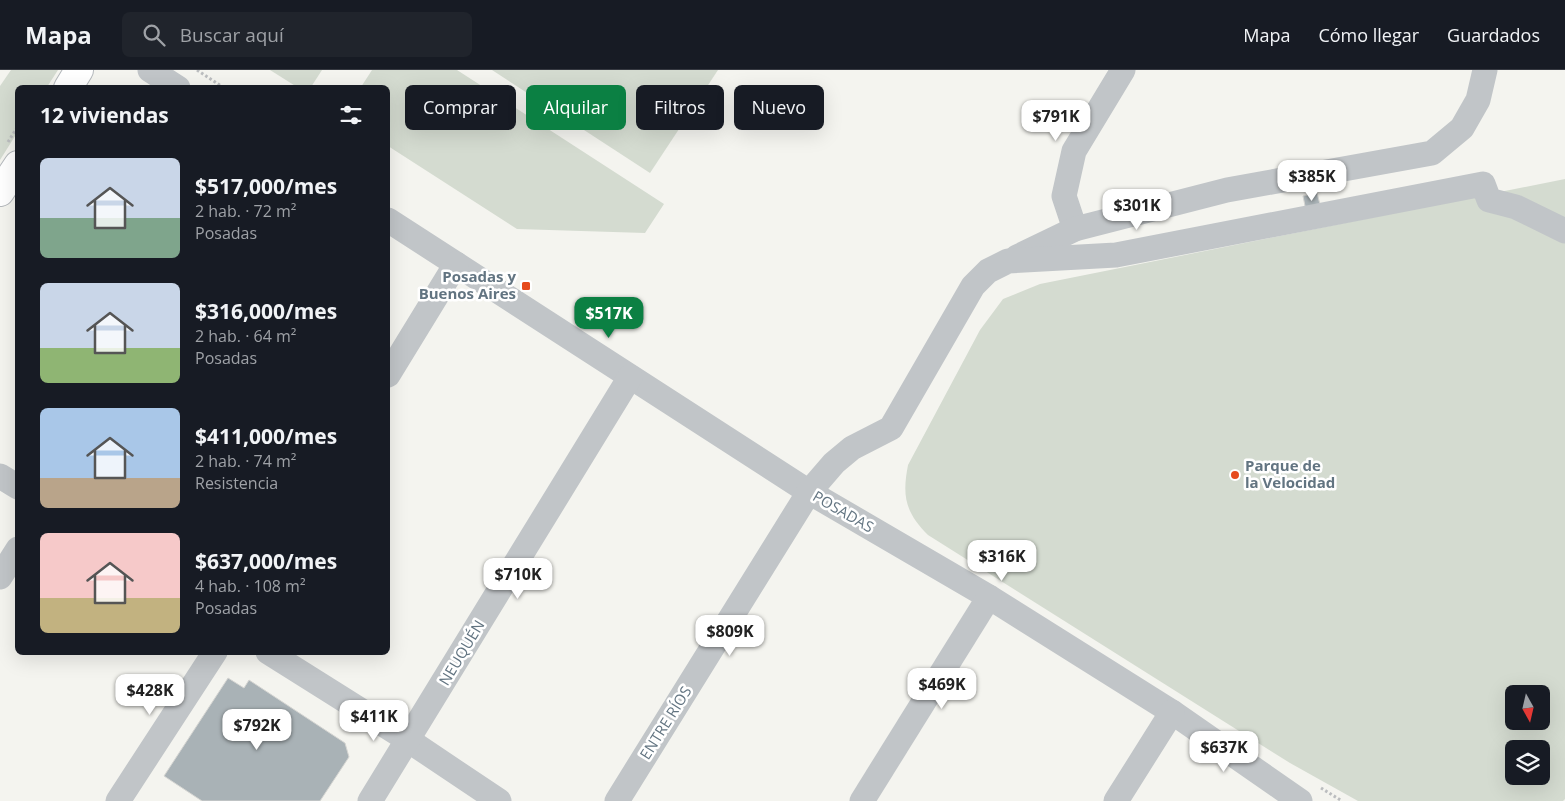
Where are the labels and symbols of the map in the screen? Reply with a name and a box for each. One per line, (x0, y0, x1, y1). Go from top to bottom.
pin: $791K (1021, 100, 1091, 142)
pin: $385K (1277, 160, 1347, 202)
pin: $301K (1102, 189, 1172, 231)
place label: Posadas y Buenos Aires (419, 266, 516, 303)
marker: Posadas y Buenos Aires (520, 280, 532, 292)
pin: $517K (574, 296, 644, 339)
place label: Parque de la Velocidad (1245, 455, 1335, 492)
marker: Parque de la Velocidad (1229, 469, 1241, 481)
street label: POSADAS (809, 486, 878, 537)
pin: $316K (967, 540, 1037, 582)
pin: $710K (483, 558, 553, 600)
pin: $809K (695, 614, 765, 657)
street label: NEUQUÉN (434, 616, 488, 689)
pin: $469K (907, 668, 977, 710)
pin: $428K (115, 674, 185, 716)
street label: ENTRE RÍOS (635, 682, 696, 763)
north arrow (1505, 685, 1550, 730)
pin: $411K (339, 700, 409, 742)
pin: $792K (222, 708, 292, 751)
pin: $637K (1189, 730, 1259, 773)

